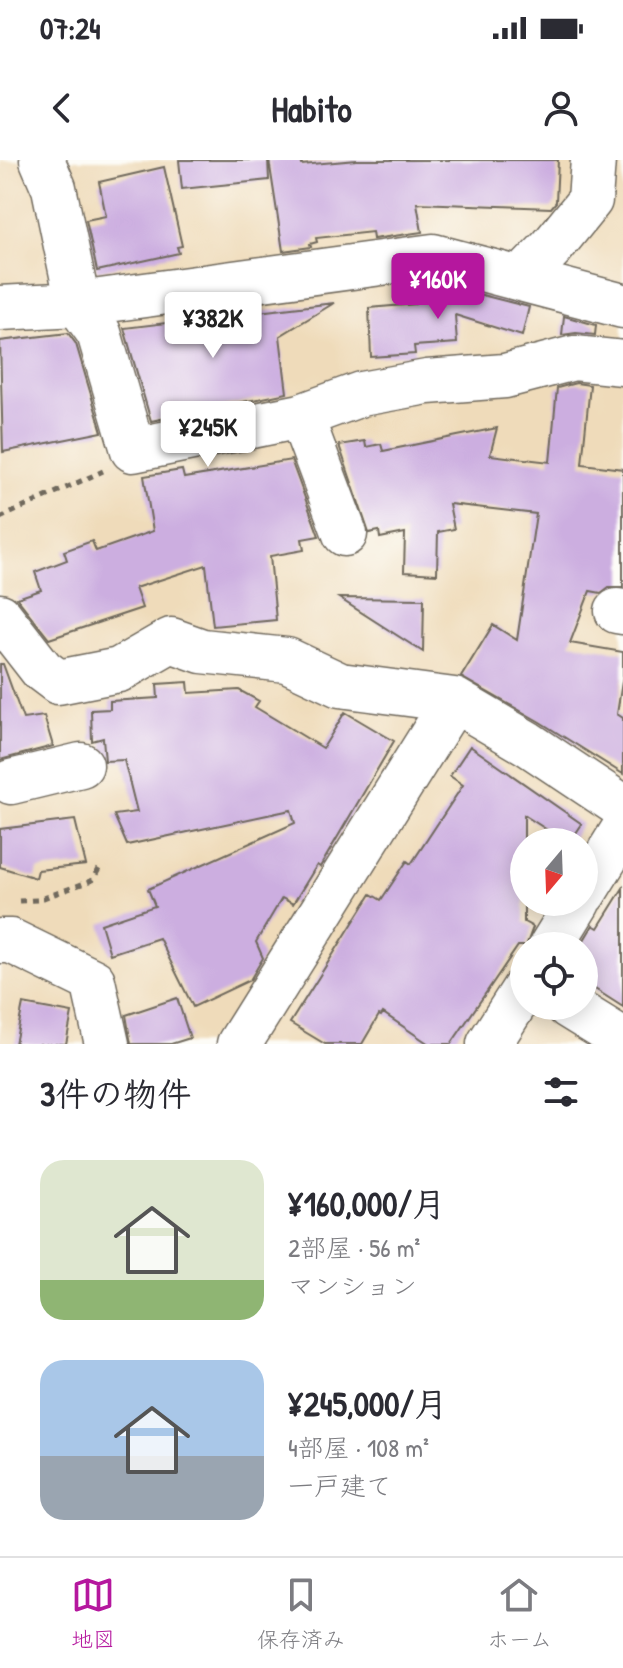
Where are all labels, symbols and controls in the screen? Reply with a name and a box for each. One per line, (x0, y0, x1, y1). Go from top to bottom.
text: 07:24 (40, 8, 101, 48)
text: Habito (271, 84, 352, 133)
icon: back (40, 86, 84, 130)
icon: person (539, 86, 583, 130)
pin: ¥160K (382, 253, 494, 321)
text: ¥160K (409, 261, 467, 296)
pin: ¥382K (157, 292, 269, 360)
text: ¥382K (183, 300, 243, 335)
pin: ¥245K (152, 401, 264, 469)
text: ¥245K (179, 409, 237, 444)
north arrow (510, 828, 598, 916)
map controls (510, 828, 598, 1020)
button: locate (510, 932, 598, 1020)
icon: filters (539, 1070, 583, 1114)
text: 3件の物件 (40, 1071, 191, 1117)
text: ¥160,000/月 (288, 1181, 446, 1227)
icon: home (104, 1192, 200, 1288)
text: 2部屋 · 56 m² (288, 1230, 420, 1265)
text: マンション (288, 1268, 417, 1303)
text: ¥245,000/月 (288, 1381, 448, 1427)
icon: home (104, 1392, 200, 1488)
text: 4部屋 · 108 m² (288, 1430, 429, 1465)
text: 一戸建て (288, 1468, 392, 1503)
tab: 地図 (71, 1573, 115, 1654)
tab: 保存済み (257, 1573, 345, 1654)
tab: ホーム (487, 1573, 552, 1654)

